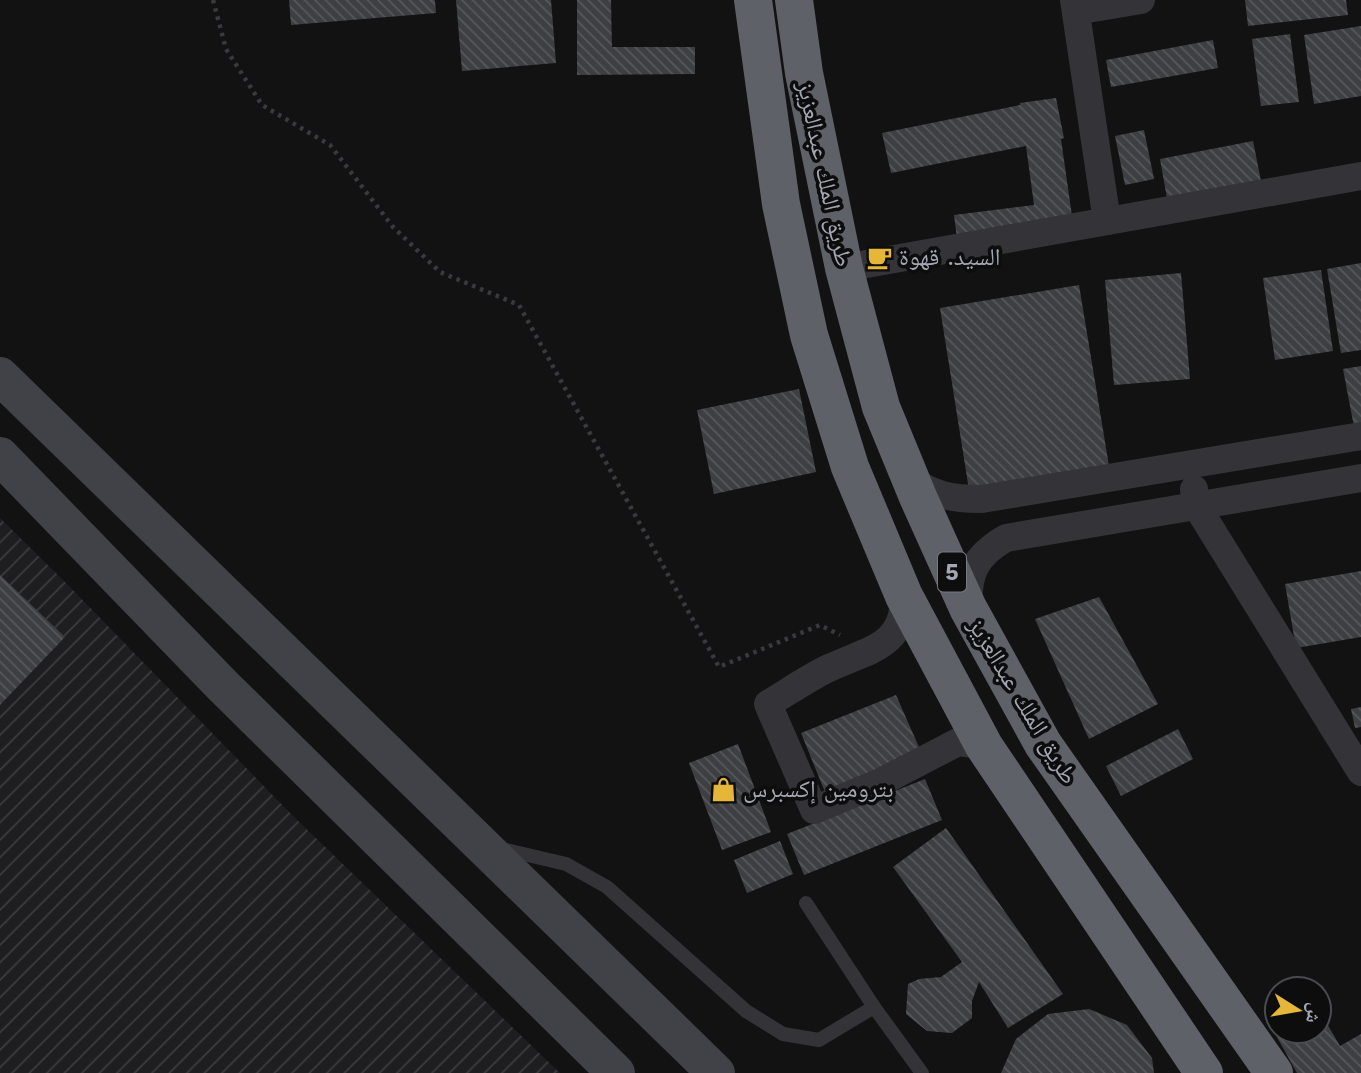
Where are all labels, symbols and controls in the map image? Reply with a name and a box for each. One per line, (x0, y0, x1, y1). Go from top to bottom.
street label: طريق الملك عبدالعزيز (791, 78, 858, 269)
cafe icon: السيد. قهوة (865, 243, 893, 271)
place label: السيد. قهوة (899, 243, 1001, 271)
road number: 5 (938, 552, 966, 592)
street label: طريق الملك عبدالعزيز (962, 612, 1084, 789)
shop icon: بترومين إكسبرس (709, 775, 737, 803)
place label: بترومين إكسبرس (743, 775, 894, 804)
north arrow (1263, 975, 1333, 1045)
text: ش (1301, 1001, 1327, 1025)

